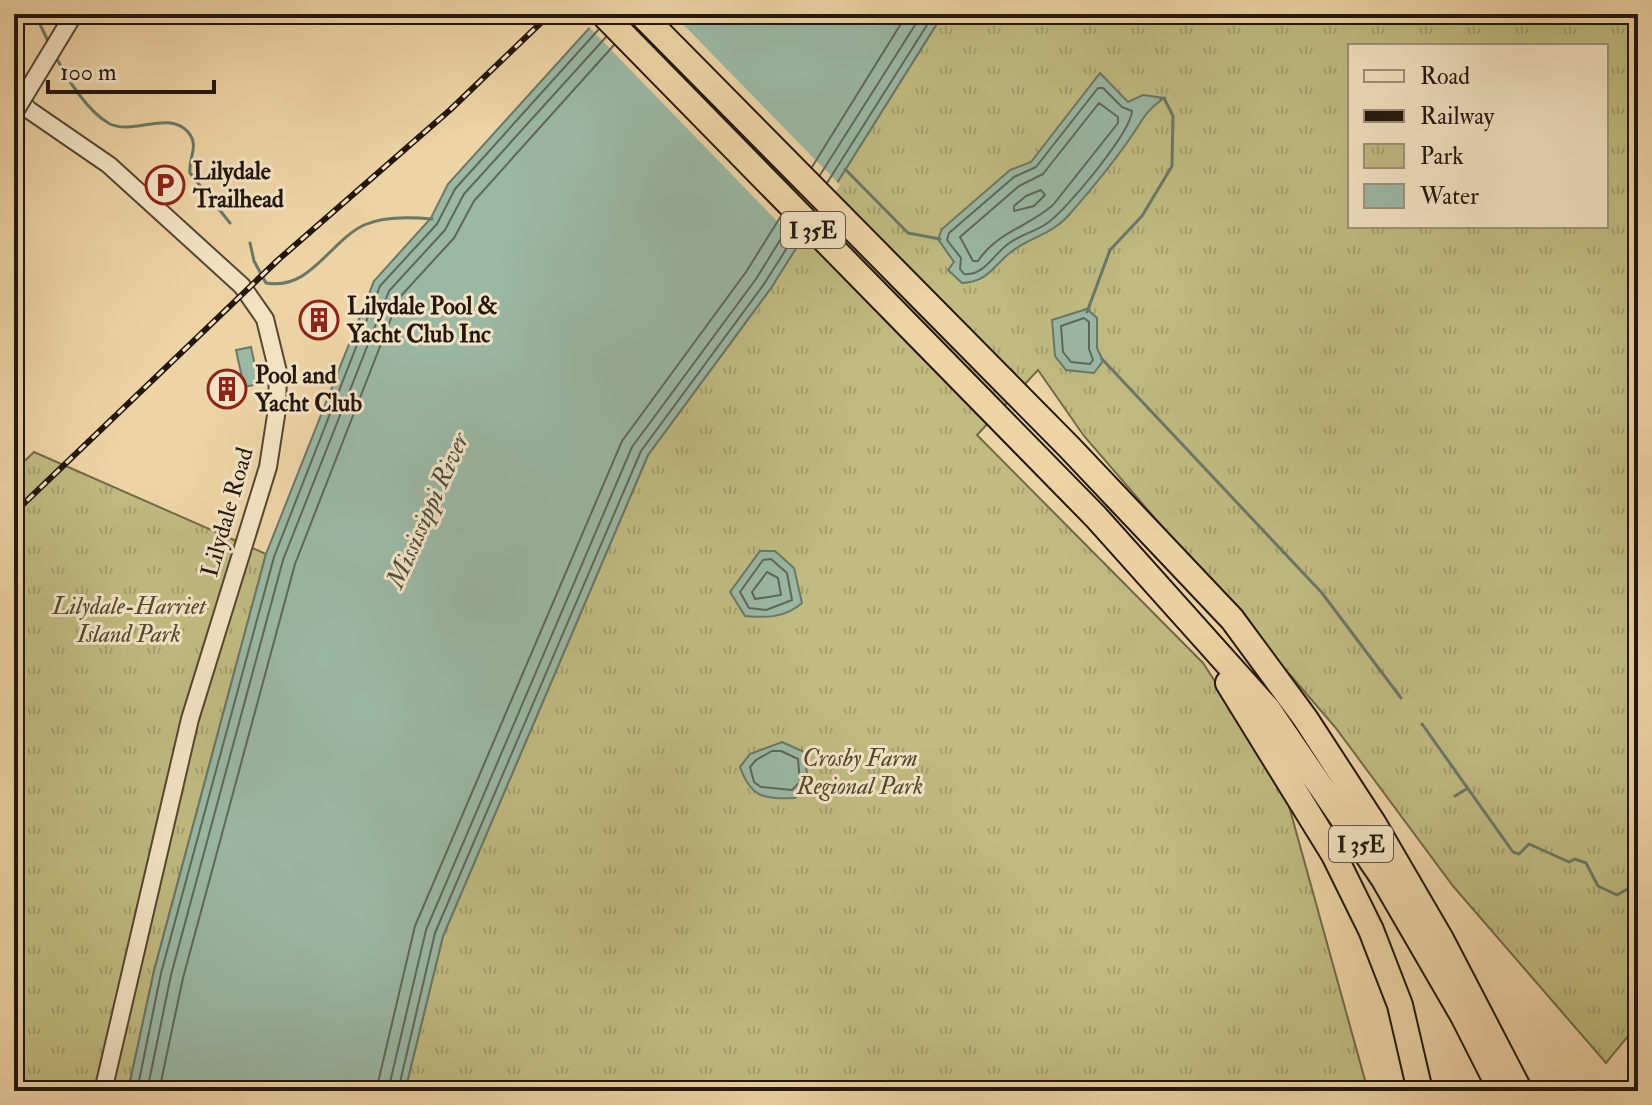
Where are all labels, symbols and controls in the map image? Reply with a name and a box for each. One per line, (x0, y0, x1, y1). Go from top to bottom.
scale bar (48, 44, 214, 94)
legend (1348, 44, 1608, 228)
text: 100 m (60, 57, 117, 88)
text: Road (1420, 61, 1470, 92)
text: Railway (1420, 101, 1495, 132)
text: Park (1420, 141, 1464, 172)
place label: Lilydale Trailhead (192, 156, 284, 215)
parking icon: Lilydale Trailhead (144, 164, 186, 206)
text: Water (1419, 181, 1479, 212)
road number: I 35E (781, 212, 845, 248)
place label: Lilydale Pool & Yacht Club Inc (346, 291, 498, 350)
building icon: Lilydale Pool & Yacht Club Inc (298, 299, 340, 341)
place label: Pool and Yacht Club (254, 360, 362, 419)
building icon: Pool and Yacht Club (206, 368, 248, 410)
water label: Mississippi River (379, 427, 477, 595)
street label: Lilydale Road (194, 444, 261, 580)
park label: Lilydale-Harriet Island Park (51, 591, 207, 650)
park label: Crosby Farm Regional Park (796, 743, 923, 802)
road number: I 35E (1329, 826, 1393, 862)

